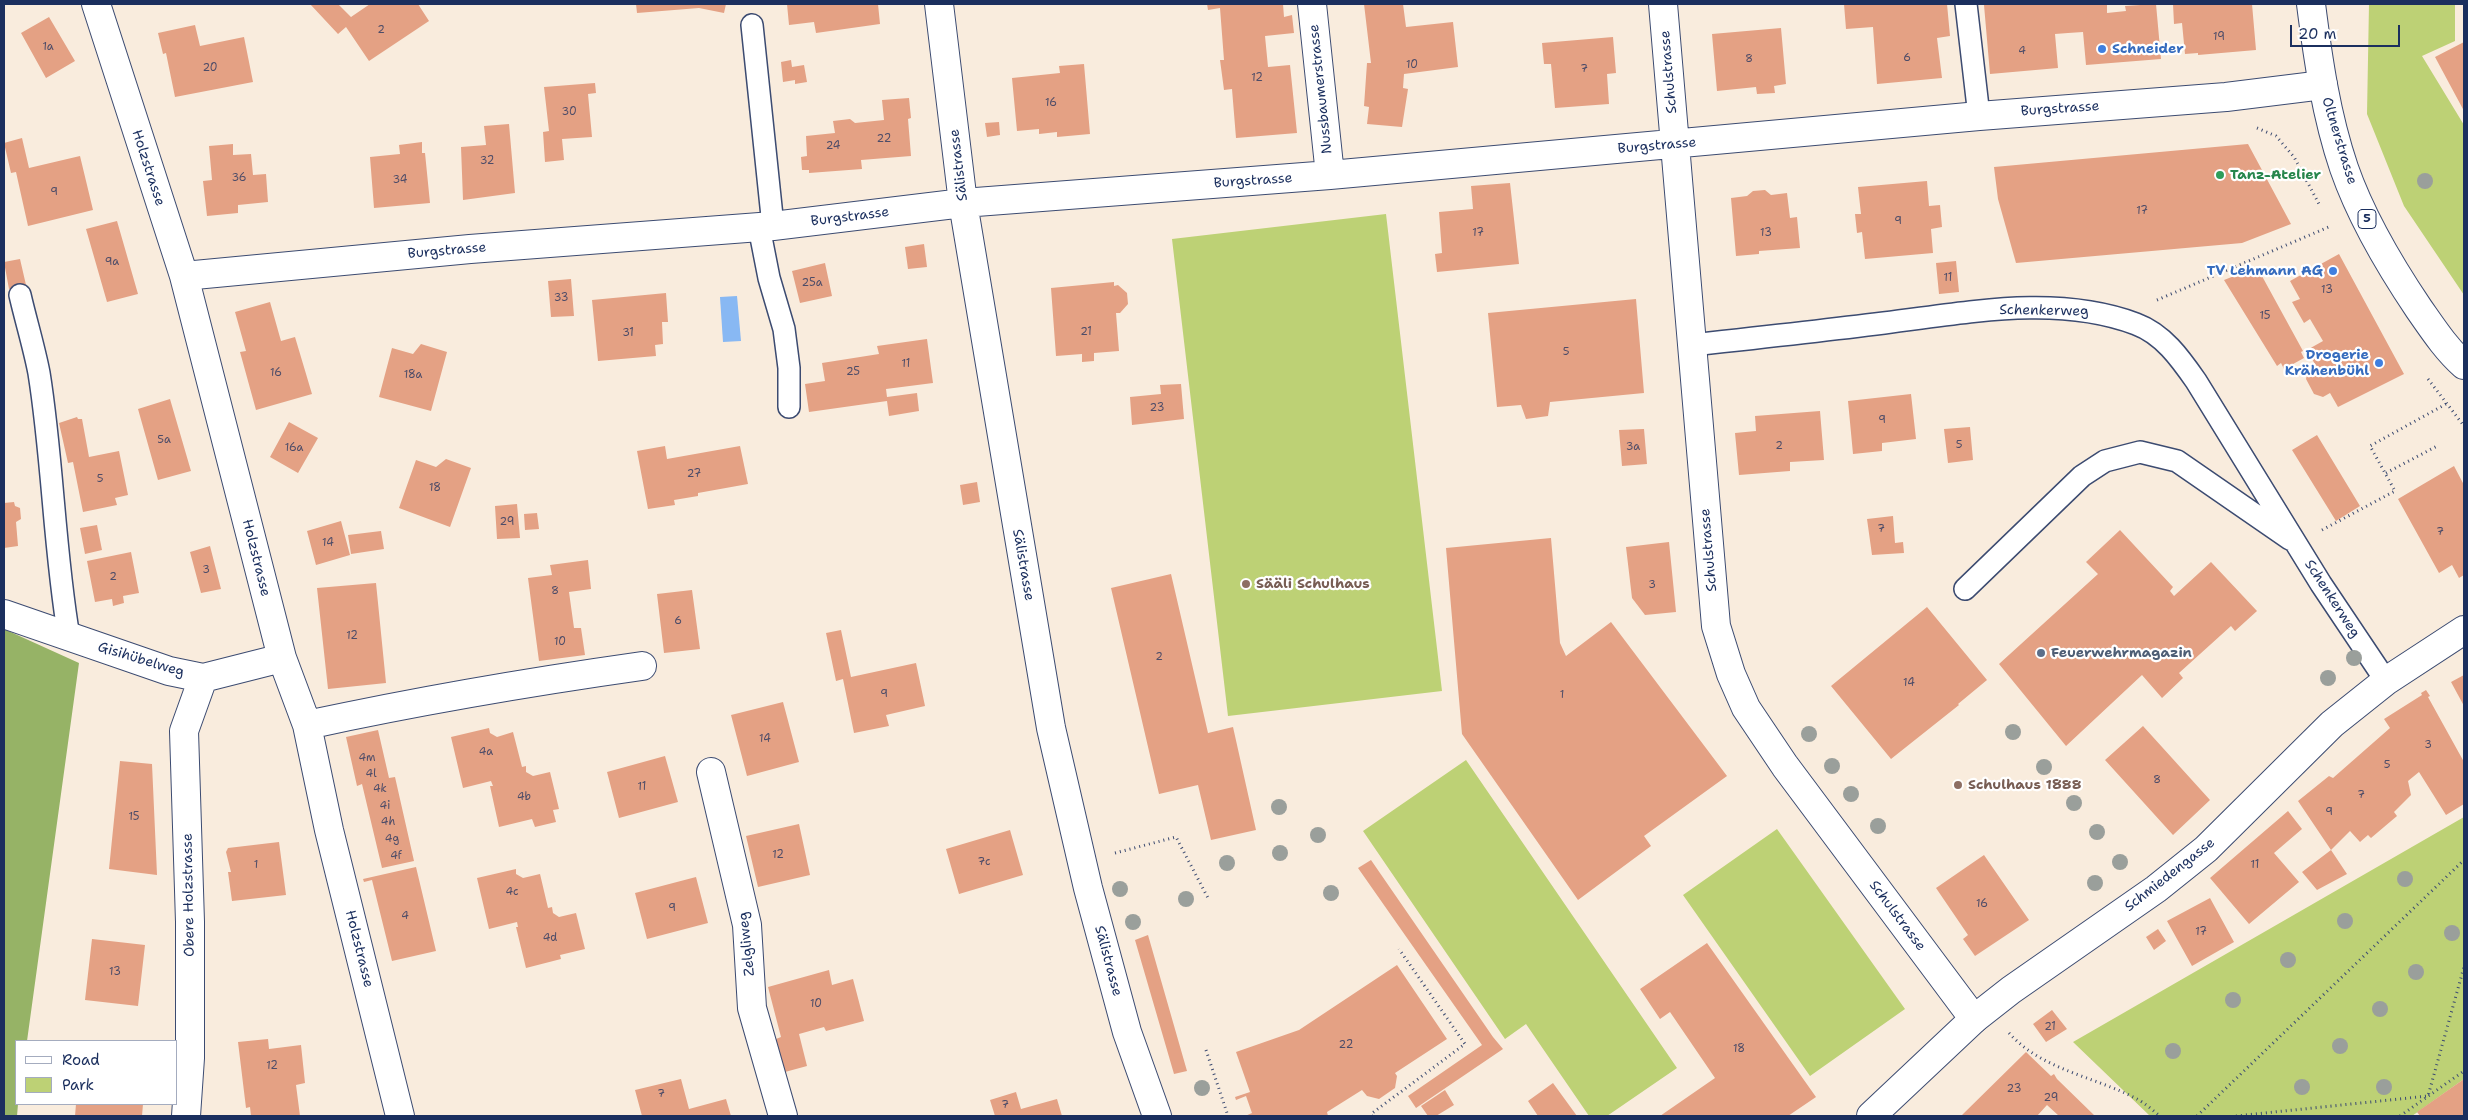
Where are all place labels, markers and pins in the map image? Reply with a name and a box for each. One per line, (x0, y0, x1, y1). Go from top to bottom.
place label: Schneider (2112, 41, 2184, 57)
marker: Schneider (2096, 43, 2108, 55)
place label: Tanz-Atelier (2230, 167, 2321, 183)
marker: Tanz-Atelier (2214, 169, 2226, 181)
place label: TV Lehmann AG (2207, 263, 2323, 279)
marker: TV Lehmann AG (2327, 265, 2339, 277)
place label: Drogerie Krähenbühl (2285, 347, 2369, 380)
marker: Drogerie Krähenbühl (2373, 357, 2385, 369)
place label: Sääli Schulhaus (1256, 576, 1370, 592)
marker: Sääli Schulhaus (1240, 578, 1252, 590)
place label: Feuerwehrmagazin (2051, 645, 2192, 661)
marker: Feuerwehrmagazin (2035, 647, 2047, 659)
place label: Schulhaus 1888 (1968, 777, 2081, 793)
marker: Schulhaus 1888 (1952, 779, 1964, 791)

